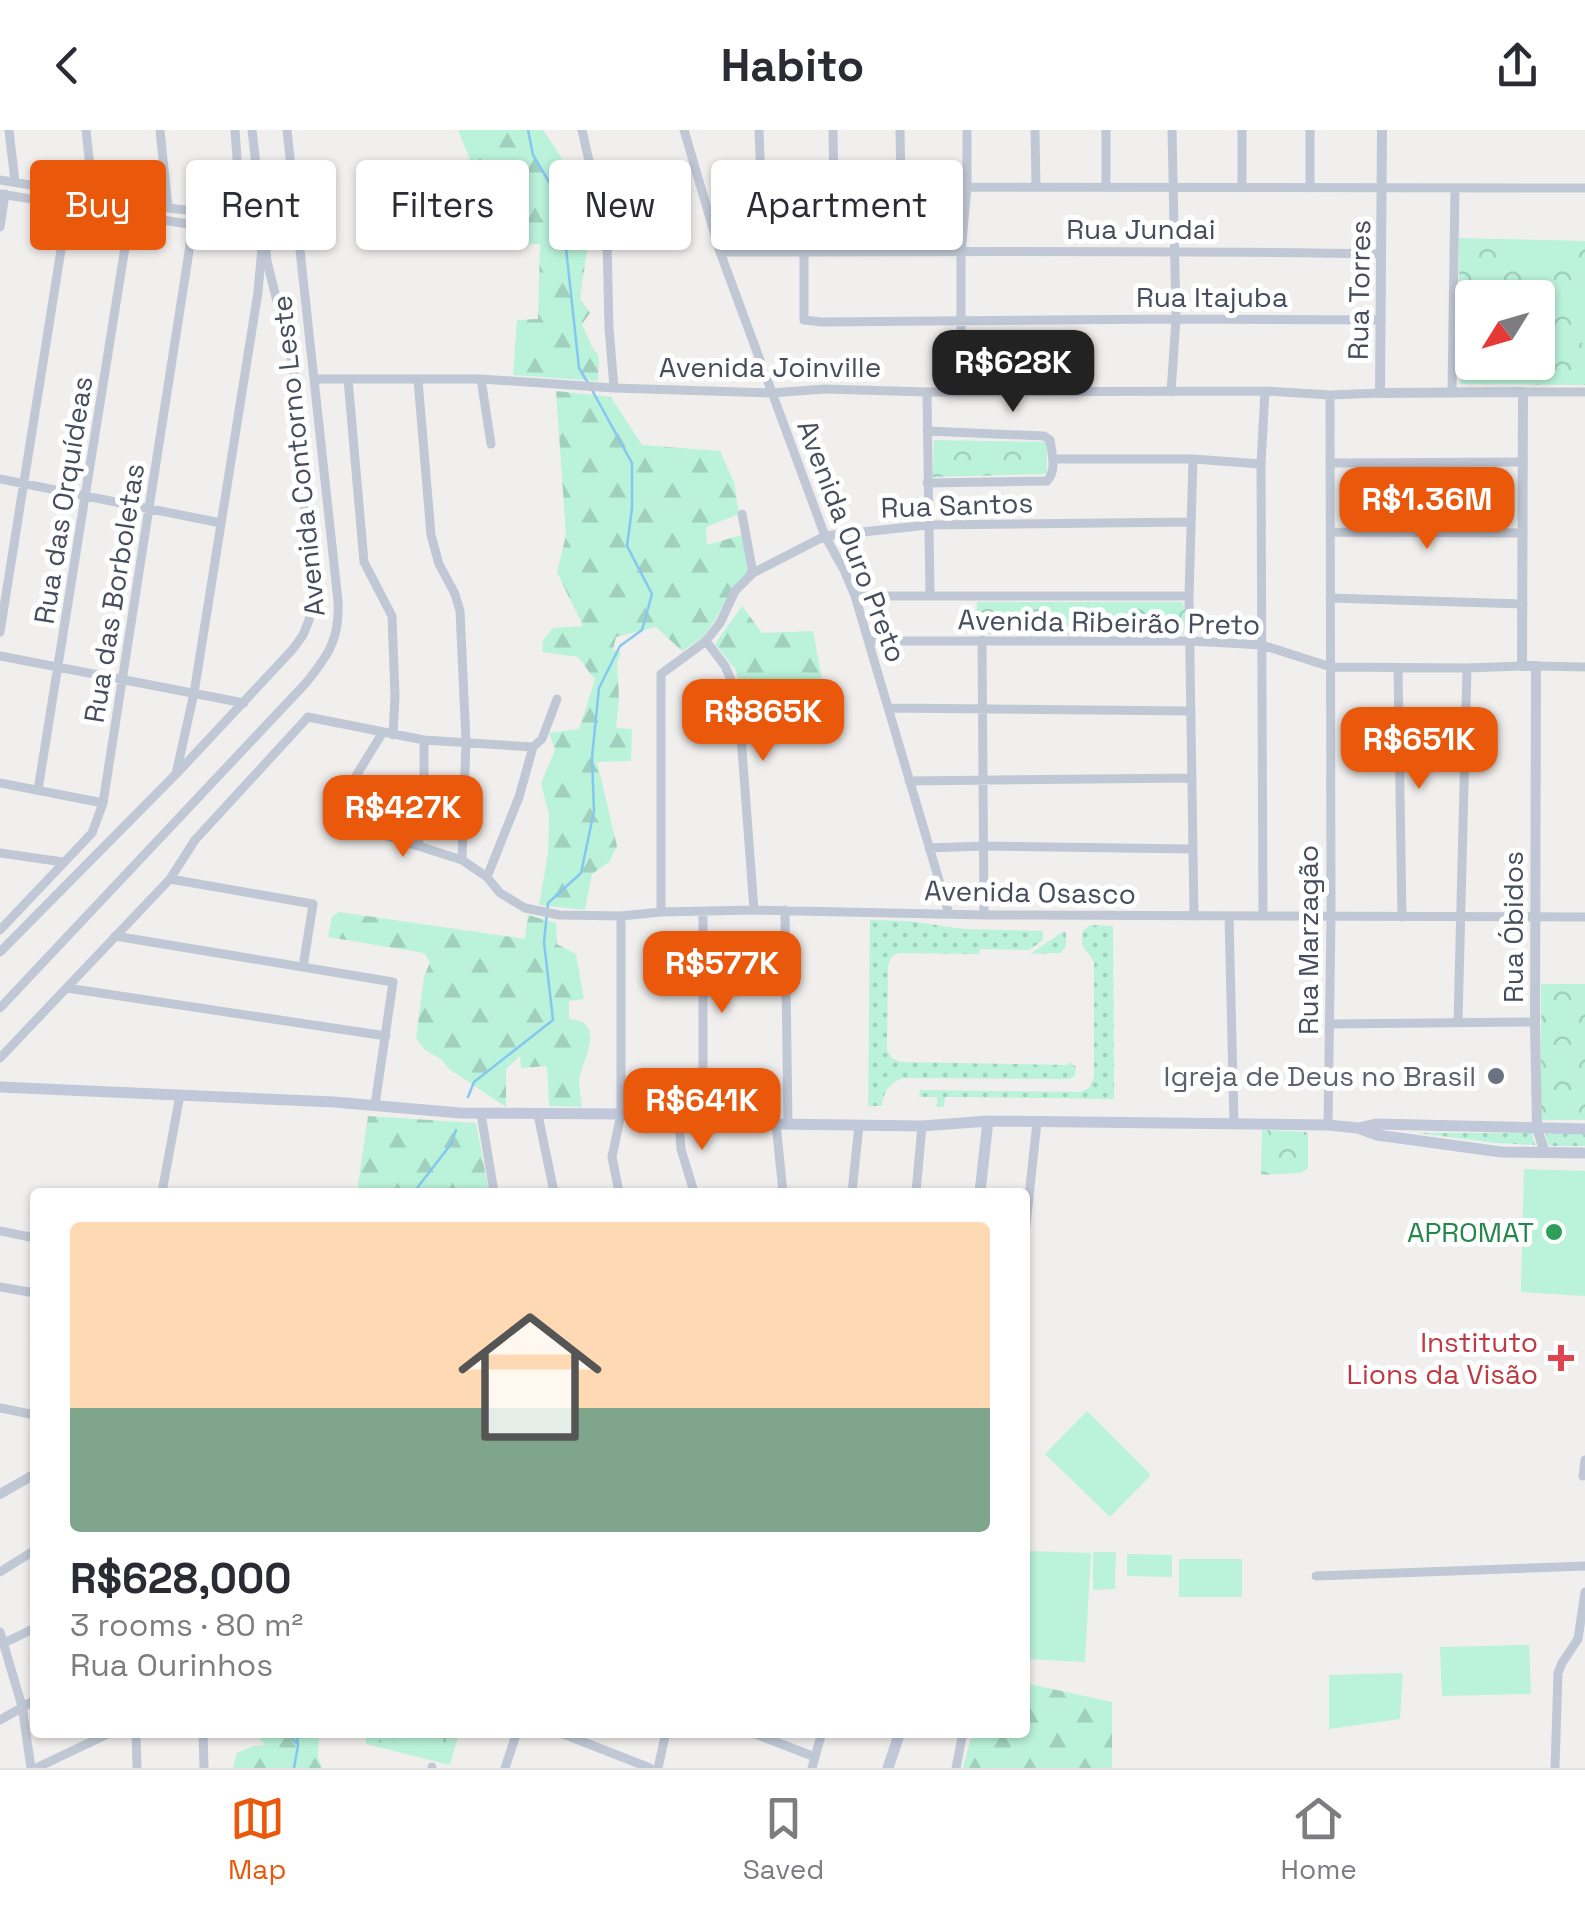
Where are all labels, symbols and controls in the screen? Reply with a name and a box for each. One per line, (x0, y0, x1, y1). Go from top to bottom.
text: Habito (721, 37, 864, 94)
icon: back (40, 38, 95, 93)
icon: share (1490, 38, 1545, 93)
chip: Buy (30, 160, 166, 250)
chip: Rent (186, 160, 336, 250)
chip: Filters (356, 160, 529, 250)
chip: New (549, 160, 691, 250)
chip: Apartment (711, 160, 963, 250)
street label: Rua Jundai (1066, 211, 1216, 247)
street label: Rua Torres (1340, 220, 1378, 360)
street label: Rua Itajuba (1136, 279, 1288, 315)
north arrow (1455, 280, 1555, 380)
map controls (1455, 280, 1555, 380)
street label: Avenida Contorno Leste (263, 294, 333, 618)
pin: R$628K (932, 330, 1094, 415)
text: R$628K (954, 342, 1072, 382)
street label: Avenida Joinville (659, 349, 881, 385)
street label: Rua das Orquídeas (26, 374, 100, 626)
street label: Avenida Ouro Preto (789, 415, 915, 667)
street label: Rua das Borboletas (76, 461, 152, 725)
pin: R$1.36M (1335, 467, 1519, 552)
text: R$1.36M (1361, 479, 1493, 519)
street label: Rua Santos (880, 484, 1034, 526)
street label: Avenida Ribeirão Preto (957, 601, 1261, 643)
pin: R$865K (682, 679, 844, 764)
text: R$865K (704, 691, 822, 731)
pin: R$651K (1338, 707, 1500, 792)
text: R$651K (1363, 719, 1475, 759)
pin: R$427K (322, 775, 484, 860)
text: R$427K (345, 787, 461, 827)
street label: Rua Marzagão (1290, 845, 1326, 1035)
street label: Rua Óbidos (1495, 851, 1531, 1003)
street label: Avenida Osasco (924, 872, 1136, 912)
pin: R$577K (641, 931, 803, 1016)
text: R$577K (665, 943, 779, 983)
place label: Igreja de Deus no Brasil (1164, 1058, 1476, 1094)
marker: Igreja de Deus no Brasil (1485, 1065, 1507, 1087)
pin: R$641K (621, 1068, 783, 1153)
text: R$641K (645, 1080, 759, 1120)
place label: APROMAT (1407, 1214, 1534, 1250)
marker: APROMAT (1543, 1221, 1565, 1243)
icon: home (440, 1287, 620, 1467)
place label: Instituto Lions da Visão (1347, 1324, 1538, 1392)
marker: Instituto Lions da Visão (1548, 1345, 1574, 1371)
text: R$628,000 (70, 1552, 291, 1605)
text: 3 rooms · 80 m² (70, 1605, 303, 1645)
text: Rua Ourinhos (70, 1645, 273, 1685)
tab: Map (228, 1791, 286, 1887)
tab: Saved (743, 1791, 824, 1887)
tab: Home (1281, 1791, 1357, 1887)

